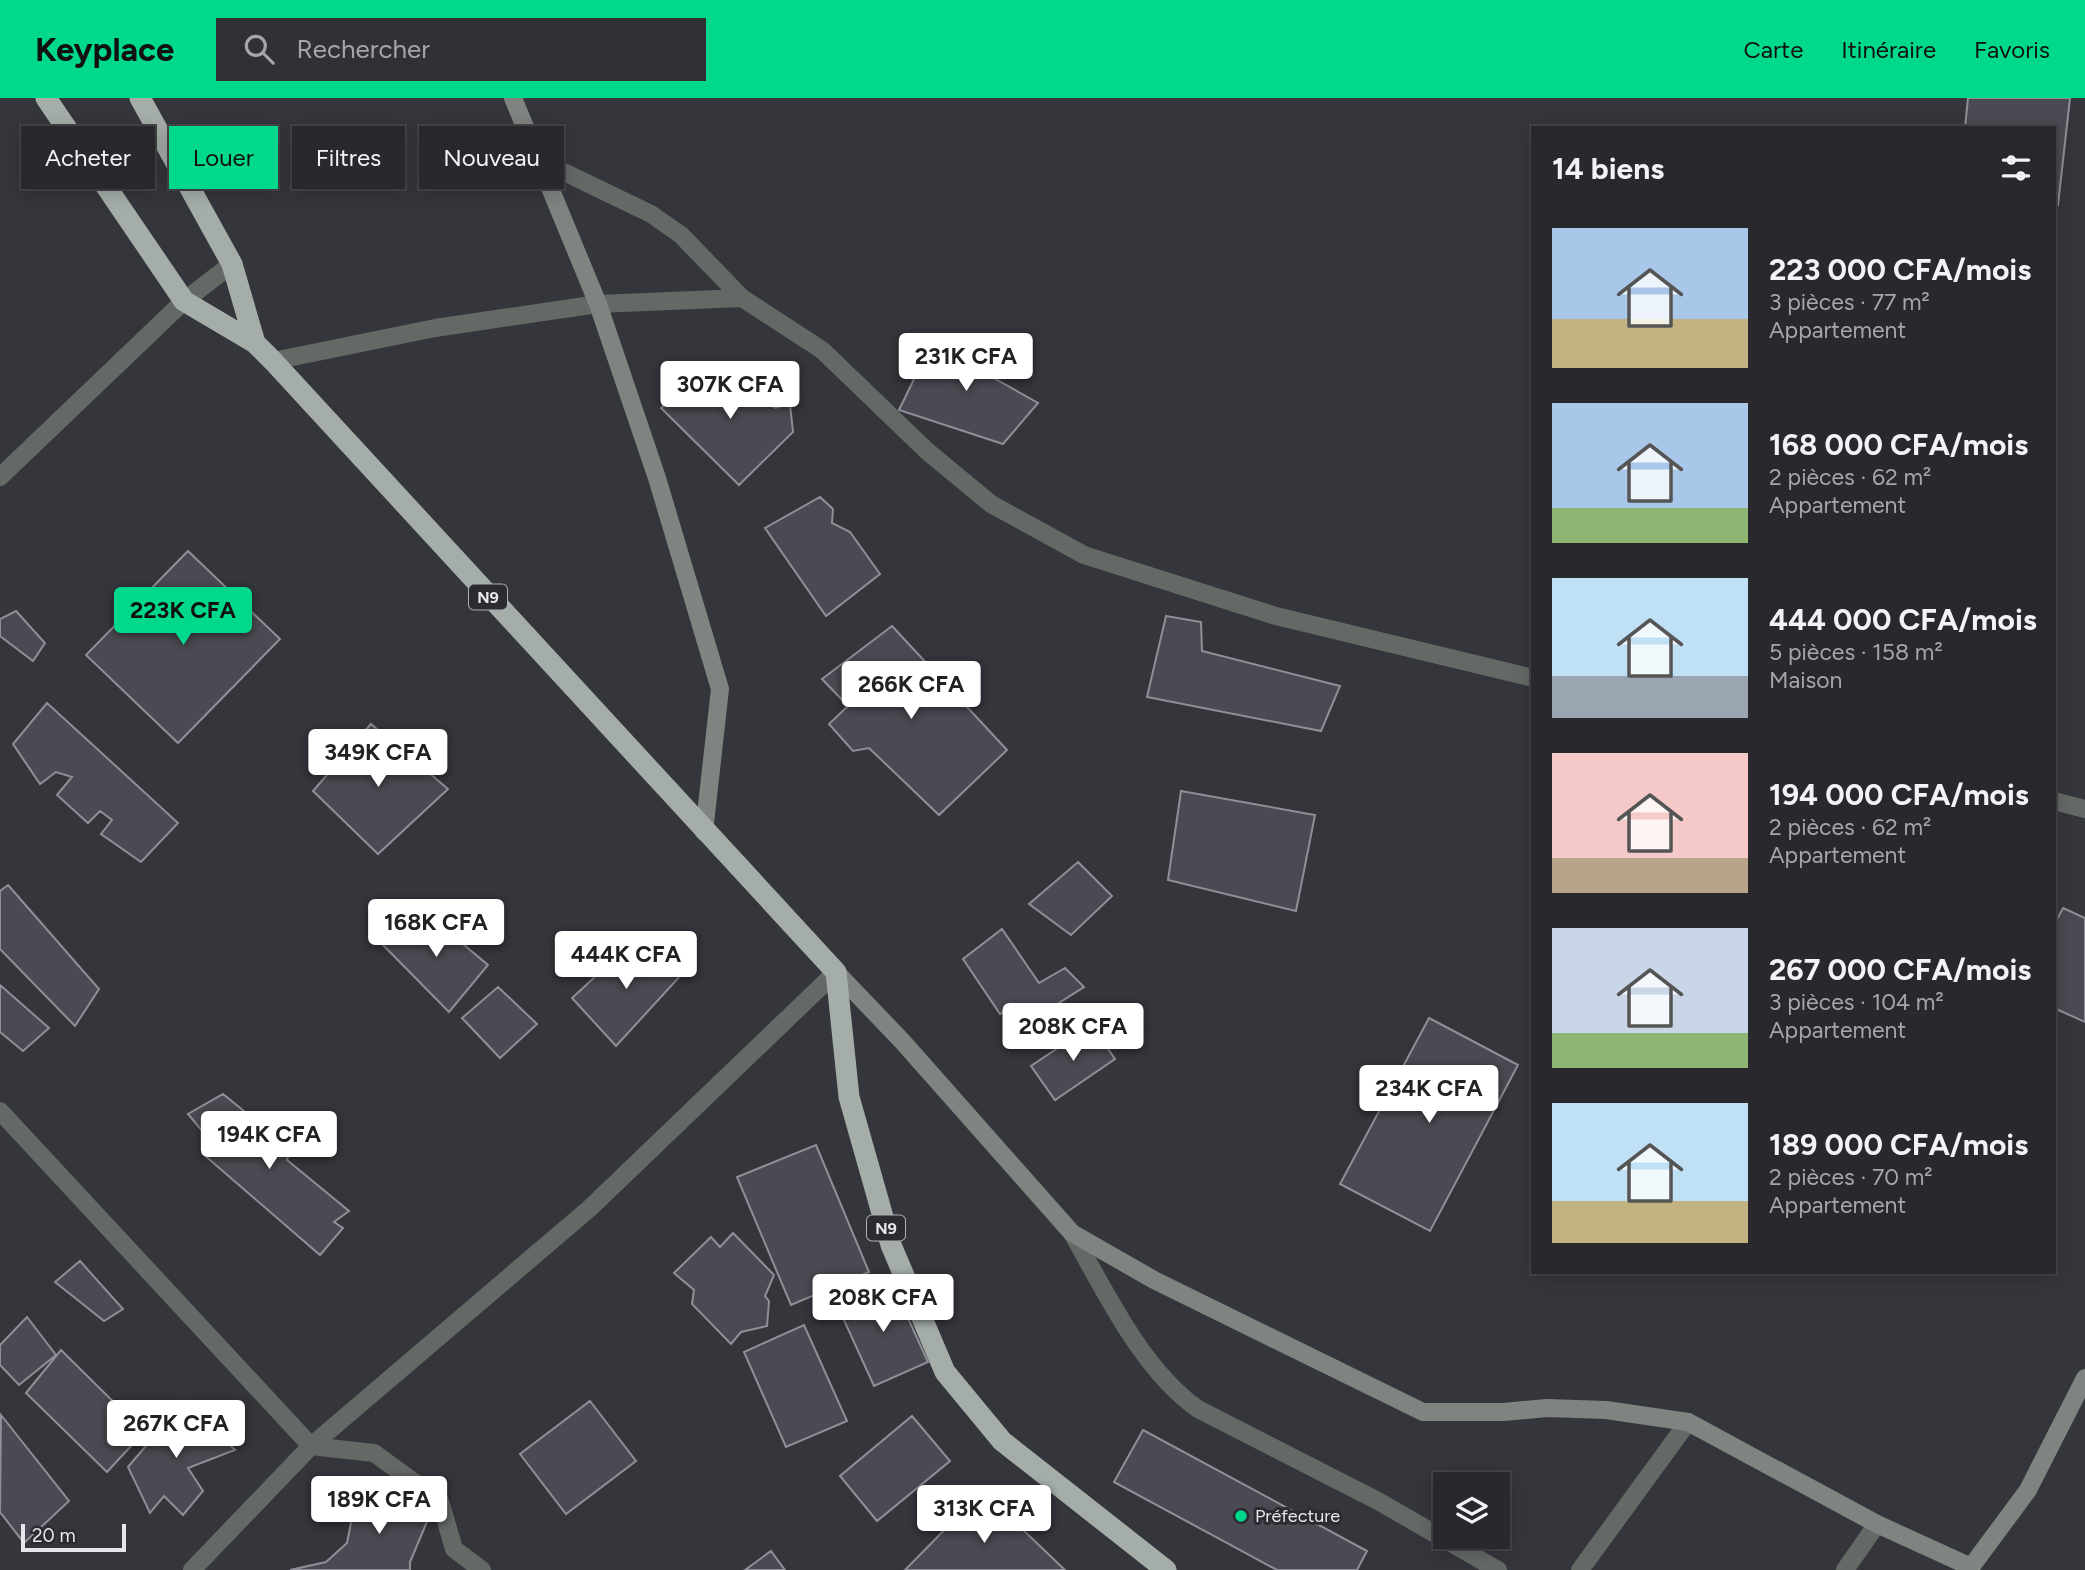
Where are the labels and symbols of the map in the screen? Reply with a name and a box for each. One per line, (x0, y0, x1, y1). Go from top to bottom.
pin: 231K CFA (894, 334, 1038, 393)
pin: 307K CFA (658, 362, 802, 421)
road number: N9 (469, 584, 507, 610)
pin: 223K CFA (111, 588, 255, 647)
pin: 266K CFA (839, 662, 983, 721)
pin: 349K CFA (306, 730, 450, 789)
pin: 168K CFA (364, 900, 508, 959)
pin: 444K CFA (554, 932, 698, 991)
pin: 208K CFA (1001, 1004, 1145, 1063)
pin: 234K CFA (1357, 1066, 1501, 1125)
pin: 194K CFA (197, 1112, 341, 1171)
road number: N9 (867, 1216, 905, 1240)
pin: 208K CFA (811, 1274, 955, 1334)
pin: 267K CFA (104, 1400, 248, 1460)
pin: 189K CFA (307, 1476, 451, 1536)
pin: 313K CFA (912, 1486, 1056, 1545)
place label: Préfecture (1255, 1505, 1340, 1527)
marker: Préfecture (1233, 1508, 1249, 1524)
scale bar (21, 1521, 126, 1553)

